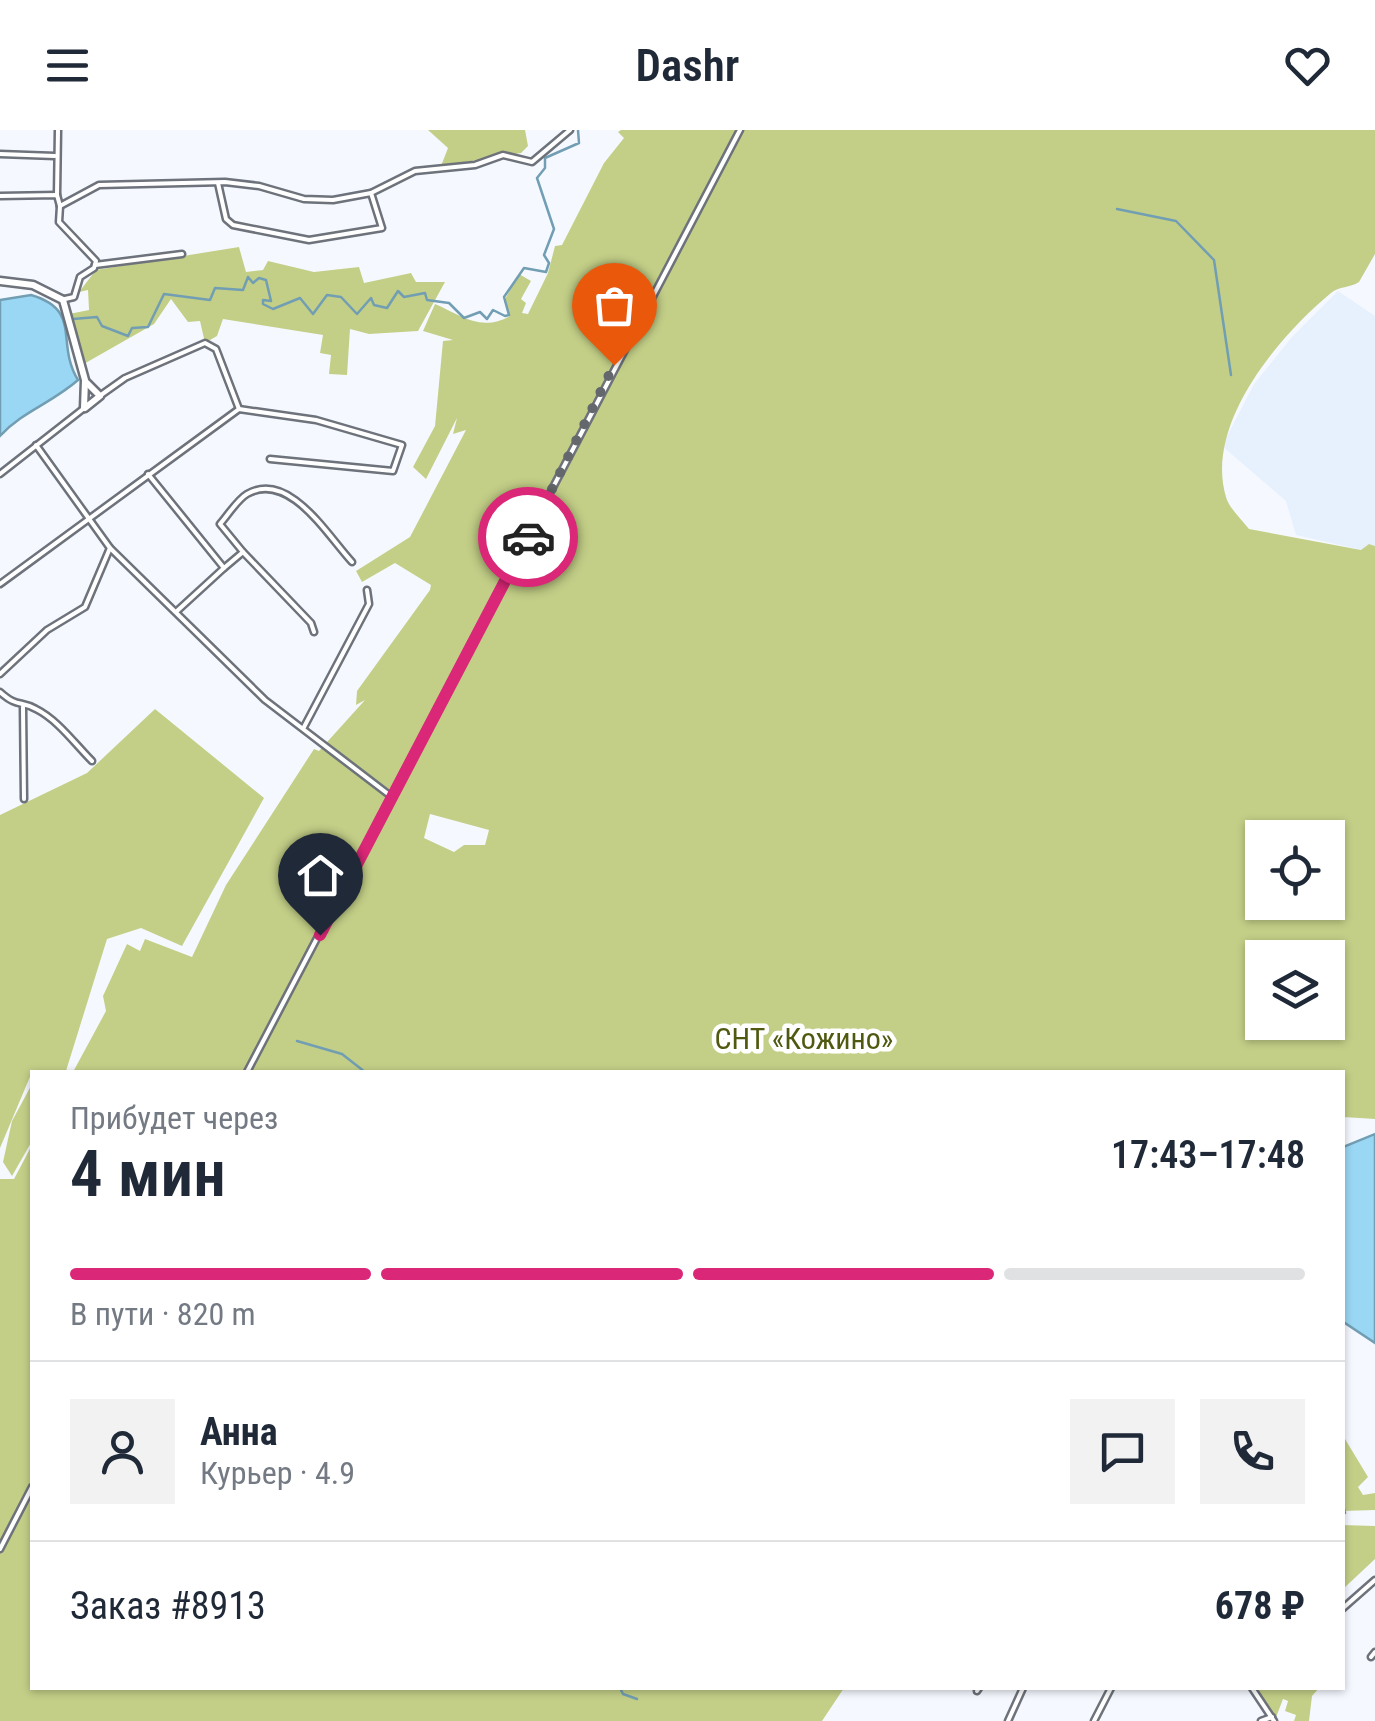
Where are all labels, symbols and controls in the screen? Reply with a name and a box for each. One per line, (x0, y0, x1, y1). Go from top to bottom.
icon: menu (40, 38, 95, 93)
icon: heart (1280, 38, 1335, 93)
text: Dashr (636, 39, 739, 92)
pin (572, 263, 657, 366)
icon: bag (587, 278, 642, 333)
courier (478, 487, 578, 587)
icon: car (501, 510, 556, 565)
map controls (1245, 820, 1345, 1040)
button: locate (1245, 820, 1345, 920)
pin (278, 833, 363, 936)
icon: home (293, 848, 348, 903)
button: layers (1245, 940, 1345, 1040)
park label: СНТ «Кожино» (715, 1021, 893, 1056)
text: Прибудет через (70, 1099, 278, 1137)
text: 17:43–17:48 (1111, 1133, 1305, 1177)
text: 4 мин (70, 1136, 226, 1212)
text: В пути · 820 m (70, 1295, 256, 1333)
button: person (70, 1399, 175, 1504)
button: chat (1070, 1399, 1175, 1504)
button: phone (1200, 1399, 1305, 1504)
text: Анна (200, 1410, 278, 1454)
text: Курьер · 4.9 (200, 1454, 355, 1492)
text: Заказ #8913 (70, 1584, 266, 1628)
text: 678 ₽ (1215, 1584, 1305, 1628)

